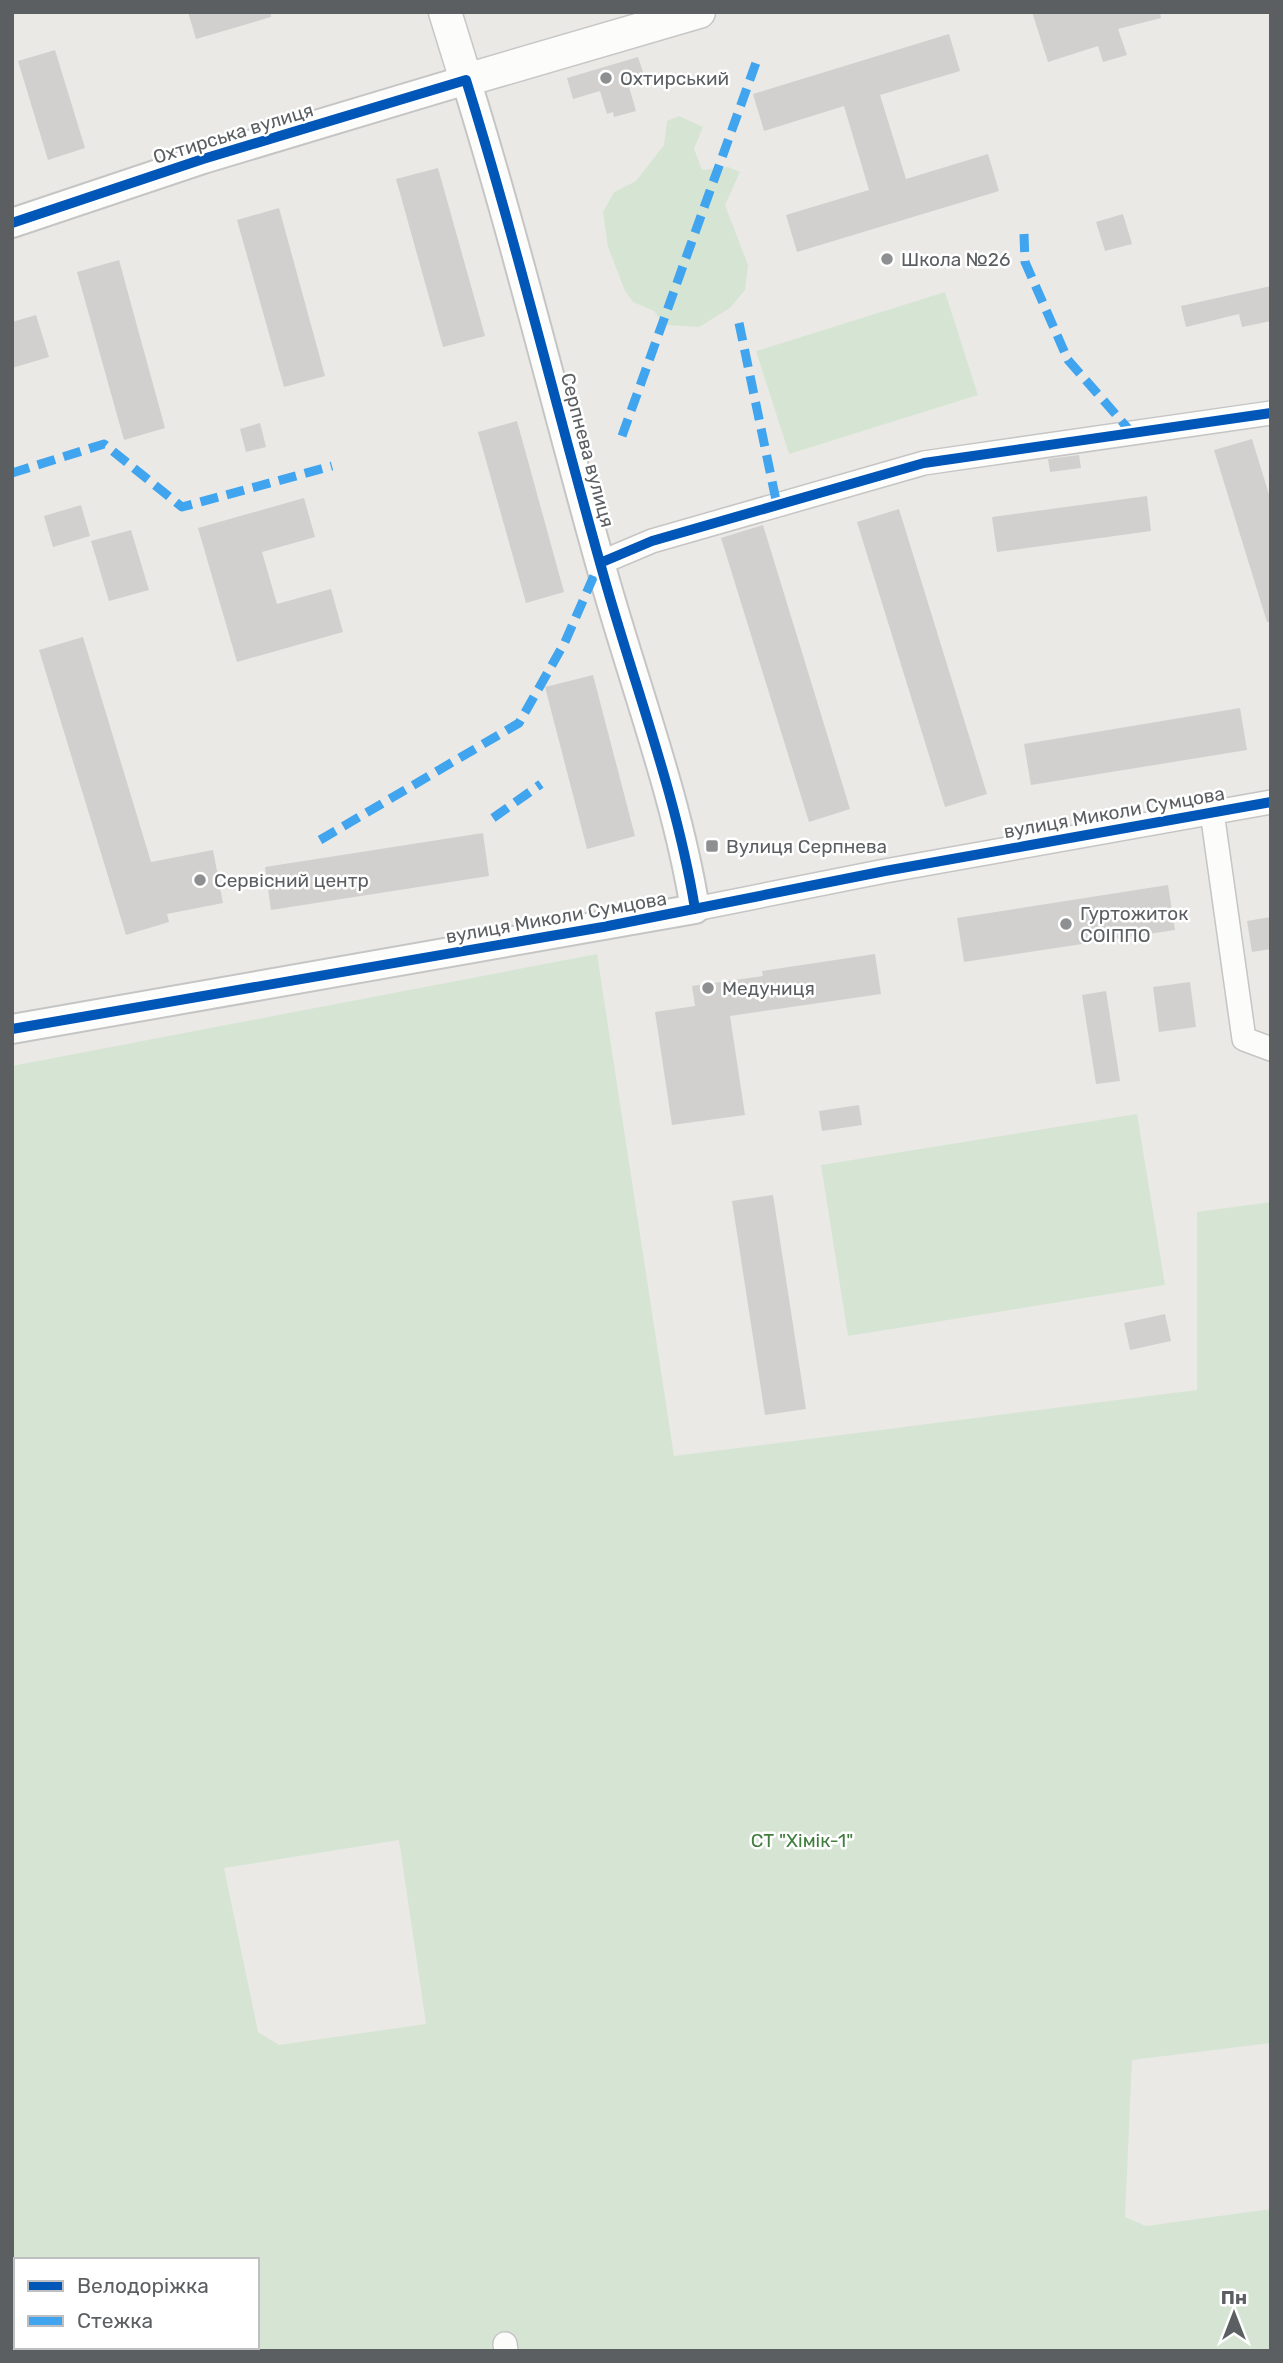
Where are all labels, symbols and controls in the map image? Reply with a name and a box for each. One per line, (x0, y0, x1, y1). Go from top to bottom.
place label: Охтирський (620, 67, 729, 90)
marker: Охтирський (598, 70, 614, 86)
street label: Охтирська вулиця (150, 98, 316, 169)
place label: Школа №26 (901, 248, 1010, 271)
marker: Школа №26 (879, 251, 895, 267)
street label: Серпнева вулиця (556, 370, 619, 530)
street label: вулиця Миколи Сумцова (1002, 782, 1226, 843)
place label: Вулиця Серпнева (726, 835, 887, 858)
marker: Вулиця Серпнева (704, 838, 720, 854)
place label: Сервісний центр (214, 869, 369, 892)
marker: Сервісний центр (192, 872, 208, 888)
street label: вулиця Миколи Сумцова (444, 887, 668, 948)
place label: Гуртожиток СОІППО (1080, 902, 1188, 947)
marker: Гуртожиток СОІППО (1058, 916, 1074, 932)
place label: Медуниця (722, 977, 815, 1000)
marker: Медуниця (700, 980, 716, 996)
park label: СТ "Хімік-1" (751, 1829, 853, 1852)
legend (14, 2258, 259, 2349)
text: Велодоріжка (77, 2273, 209, 2298)
north arrow (1199, 2279, 1269, 2349)
text: Пн (1221, 2286, 1247, 2309)
text: Стежка (77, 2308, 153, 2333)

